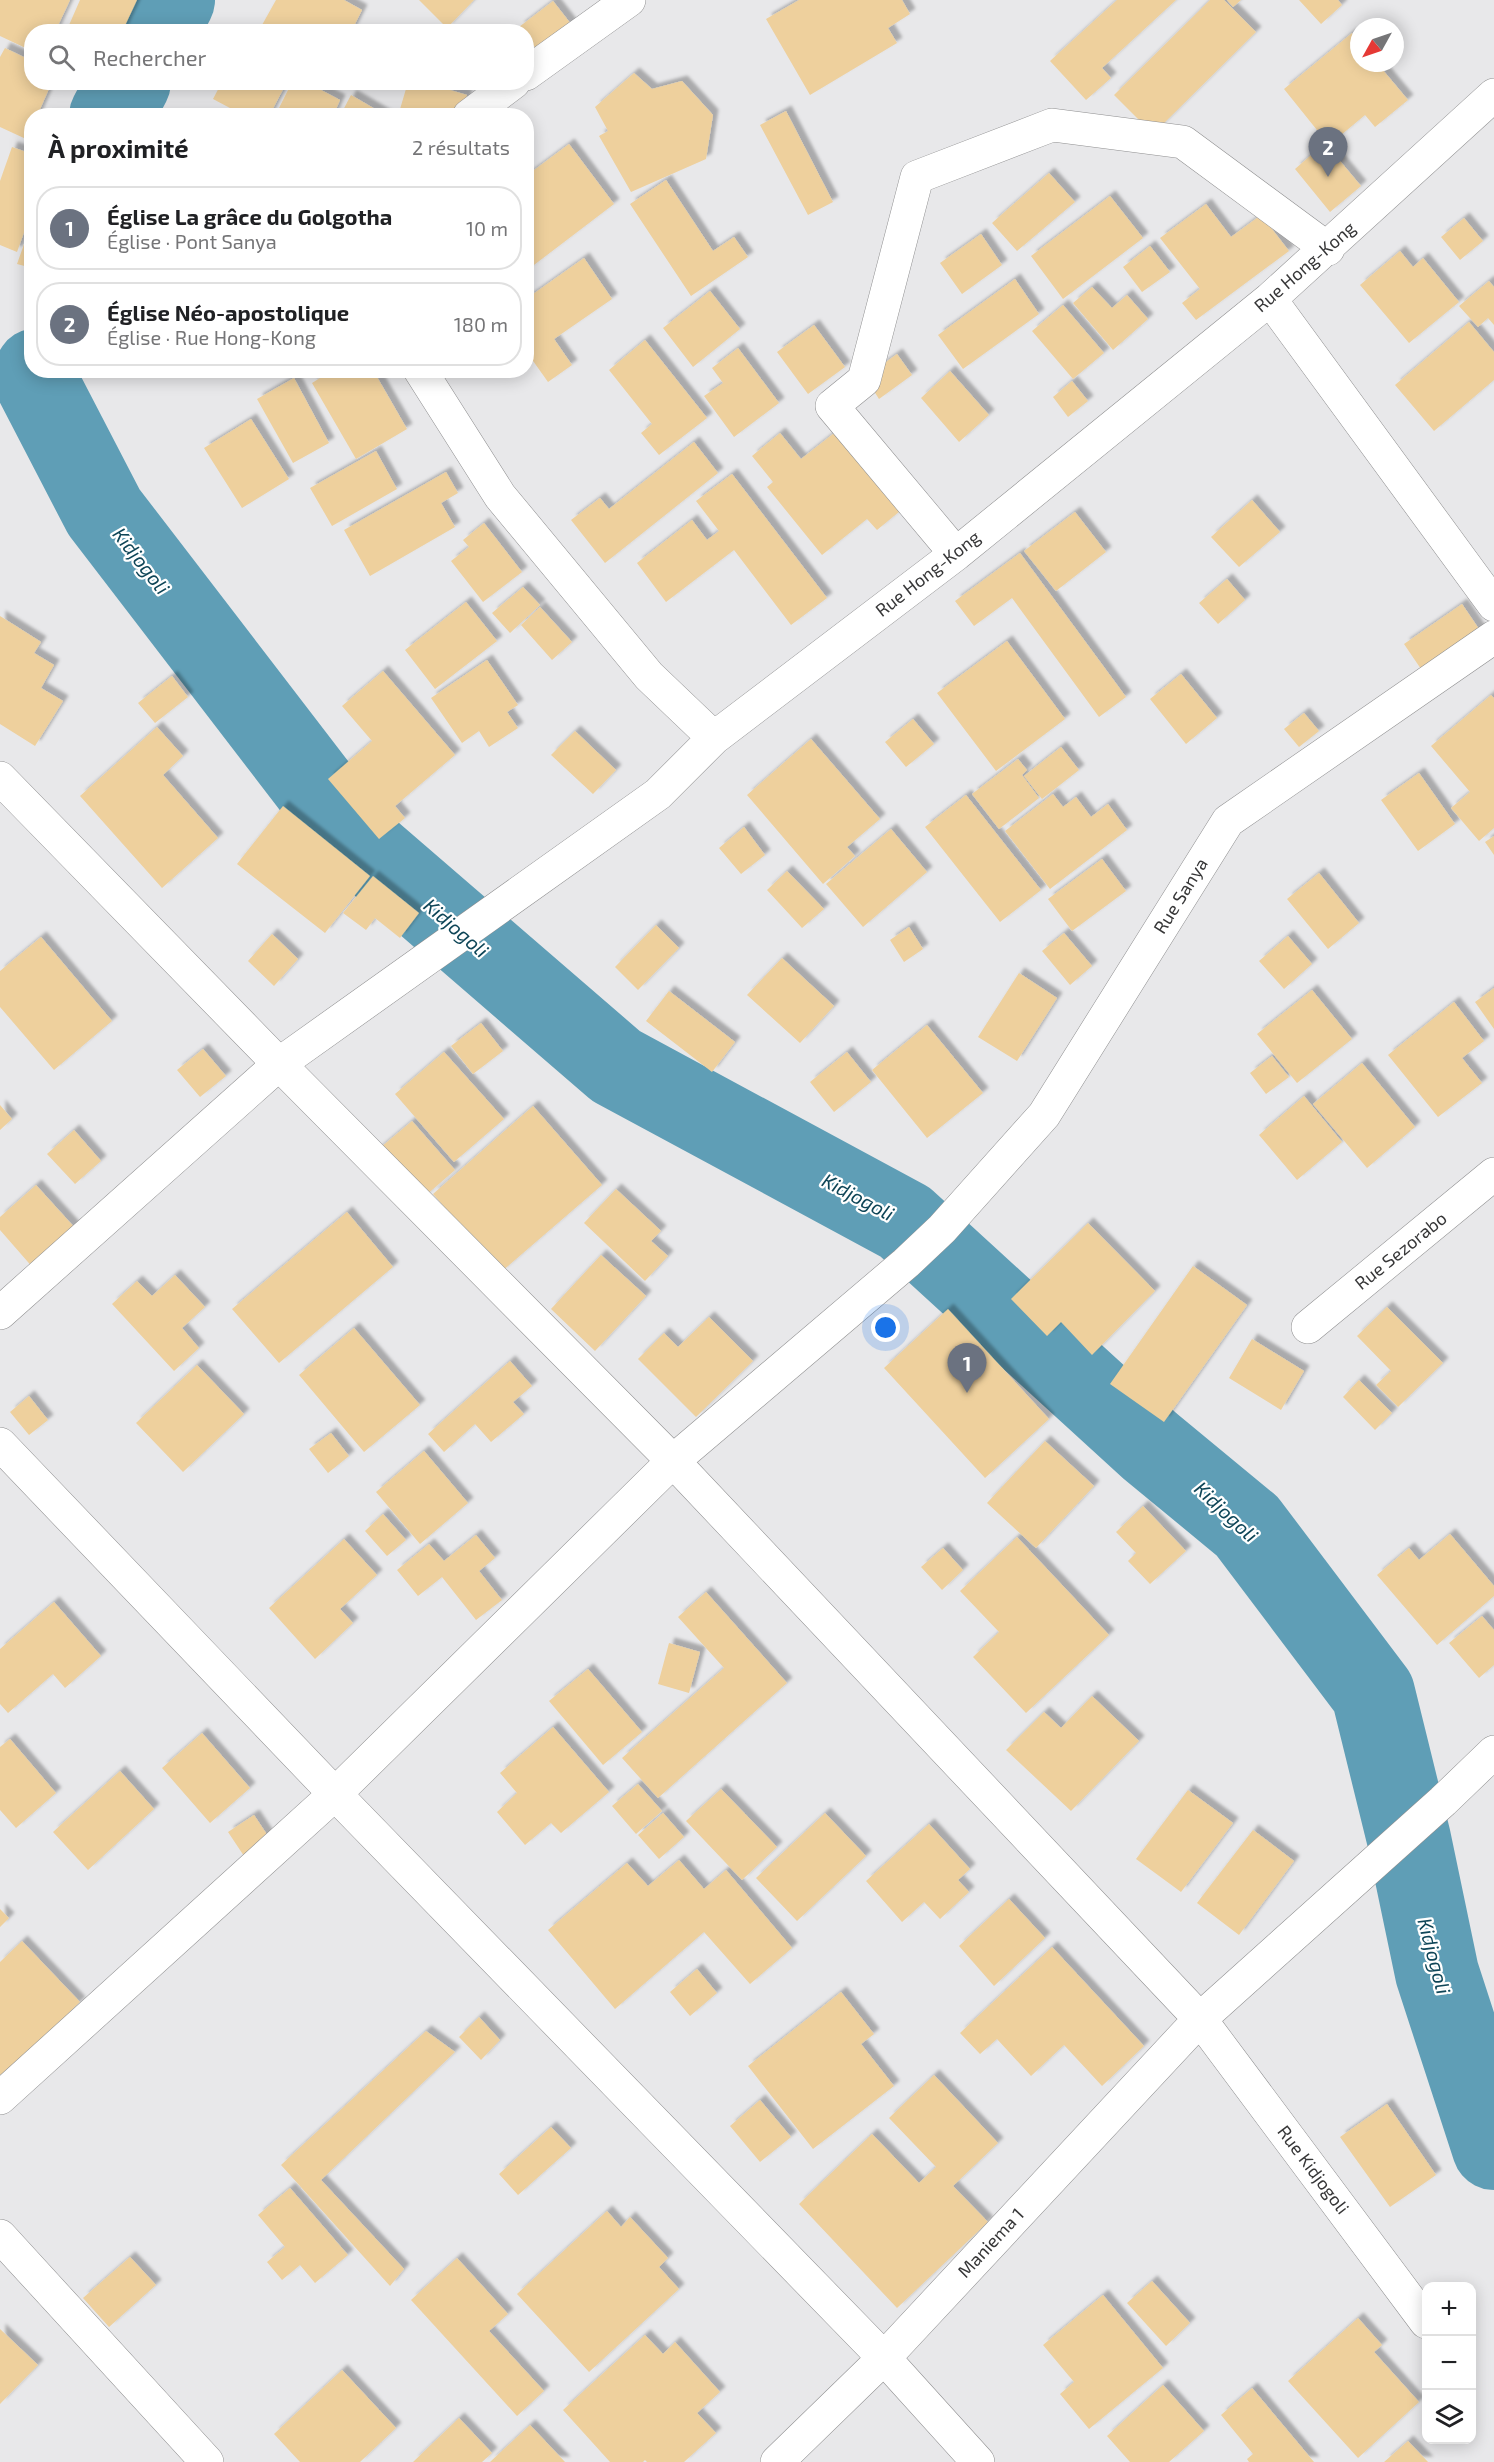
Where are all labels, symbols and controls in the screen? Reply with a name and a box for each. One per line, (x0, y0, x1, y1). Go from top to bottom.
north arrow (1350, 18, 1404, 72)
search box (24, 24, 534, 90)
icon: search (45, 41, 78, 74)
text: Rechercher (93, 44, 206, 70)
pin: 2 (1308, 128, 1348, 177)
text: À proximité (48, 132, 189, 163)
text: 2 résultats (412, 135, 510, 159)
text: Église La grâce du Golgotha (107, 203, 392, 229)
text: 1 (65, 216, 74, 240)
text: 10 m (466, 216, 508, 240)
street label: Rue Hong-Kong (1249, 216, 1359, 316)
text: Église · Pont Sanya (107, 229, 277, 253)
text: Église Néo-apostolique (107, 299, 349, 325)
text: 2 (64, 312, 75, 336)
text: 180 m (454, 312, 508, 336)
text: Église · Rue Hong-Kong (107, 325, 316, 349)
water label: Kidjogoli (108, 522, 175, 599)
street label: Rue Hong-Kong (871, 525, 984, 621)
street label: Rue Sanya (1148, 854, 1212, 937)
water label: Kidjogoli (419, 893, 494, 962)
water label: Kidjogoli (818, 1167, 899, 1225)
street label: Rue Sezorabo (1350, 1206, 1451, 1294)
your location (871, 1313, 900, 1342)
pin: 1 (948, 1344, 986, 1393)
water label: Kidjogoli (1190, 1476, 1263, 1547)
water label: Kidjogoli (1413, 1915, 1457, 1997)
street label: Rue Kidjogoli (1273, 2121, 1354, 2218)
street label: Maniema 1 (953, 2203, 1028, 2282)
map controls (1422, 2282, 1476, 2444)
button: + (1422, 2282, 1476, 2336)
button: − (1422, 2336, 1476, 2390)
button: layers (1422, 2390, 1476, 2444)

